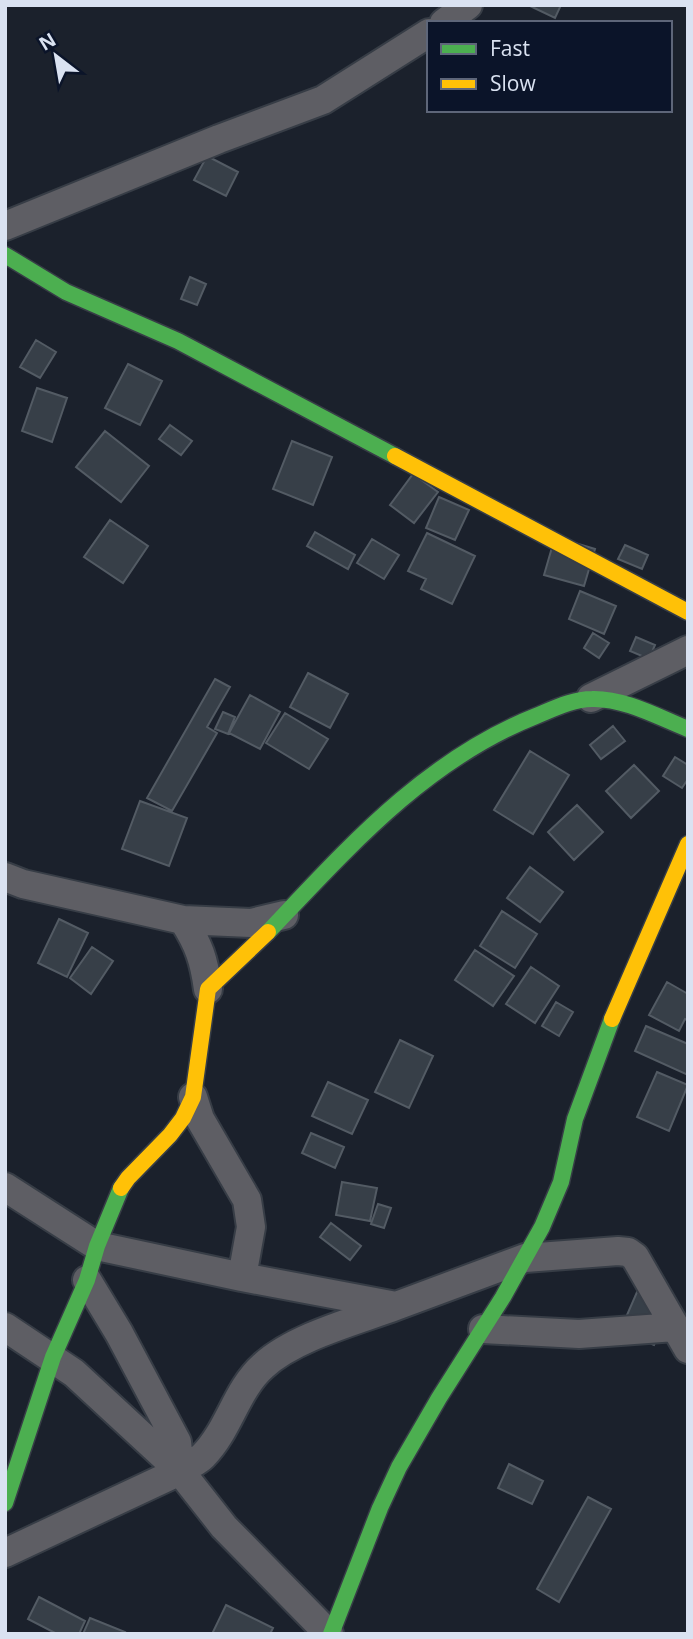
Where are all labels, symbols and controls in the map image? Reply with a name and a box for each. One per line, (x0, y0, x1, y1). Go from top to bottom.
north arrow (21, 21, 91, 91)
legend (427, 21, 672, 112)
text: N (34, 26, 61, 57)
text: Fast (490, 34, 530, 62)
text: Slow (490, 69, 536, 97)

